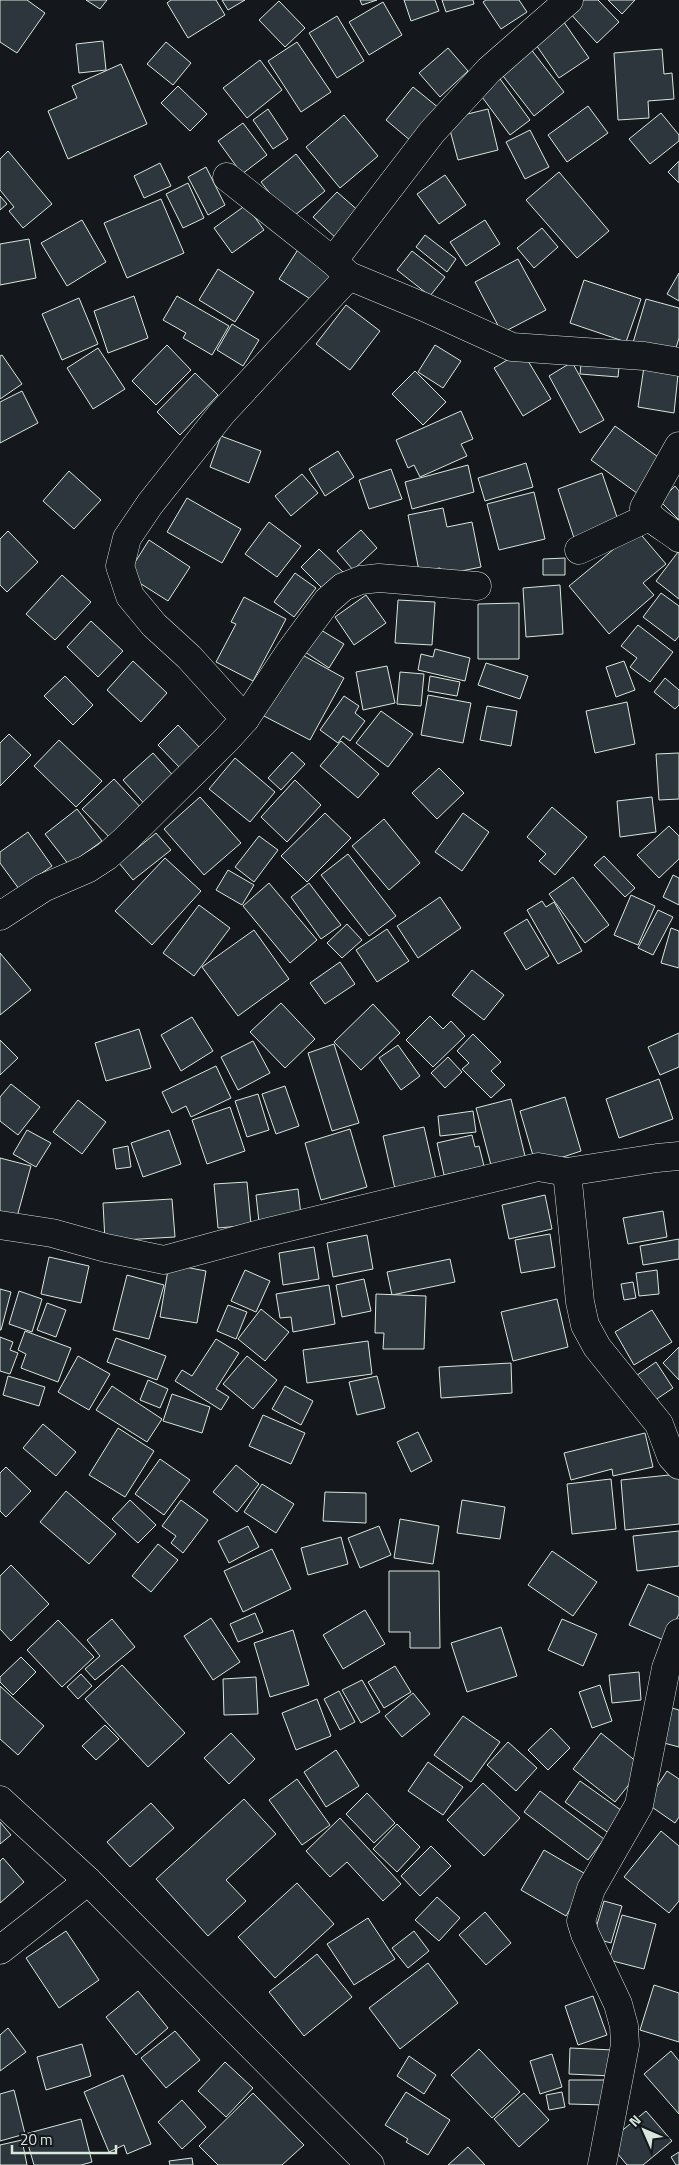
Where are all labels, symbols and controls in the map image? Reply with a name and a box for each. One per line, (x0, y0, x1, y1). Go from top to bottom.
north arrow (619, 2105, 669, 2155)
text: N (624, 2110, 645, 2131)
scale bar (12, 2122, 116, 2154)
text: 20 m (20, 2128, 53, 2151)

